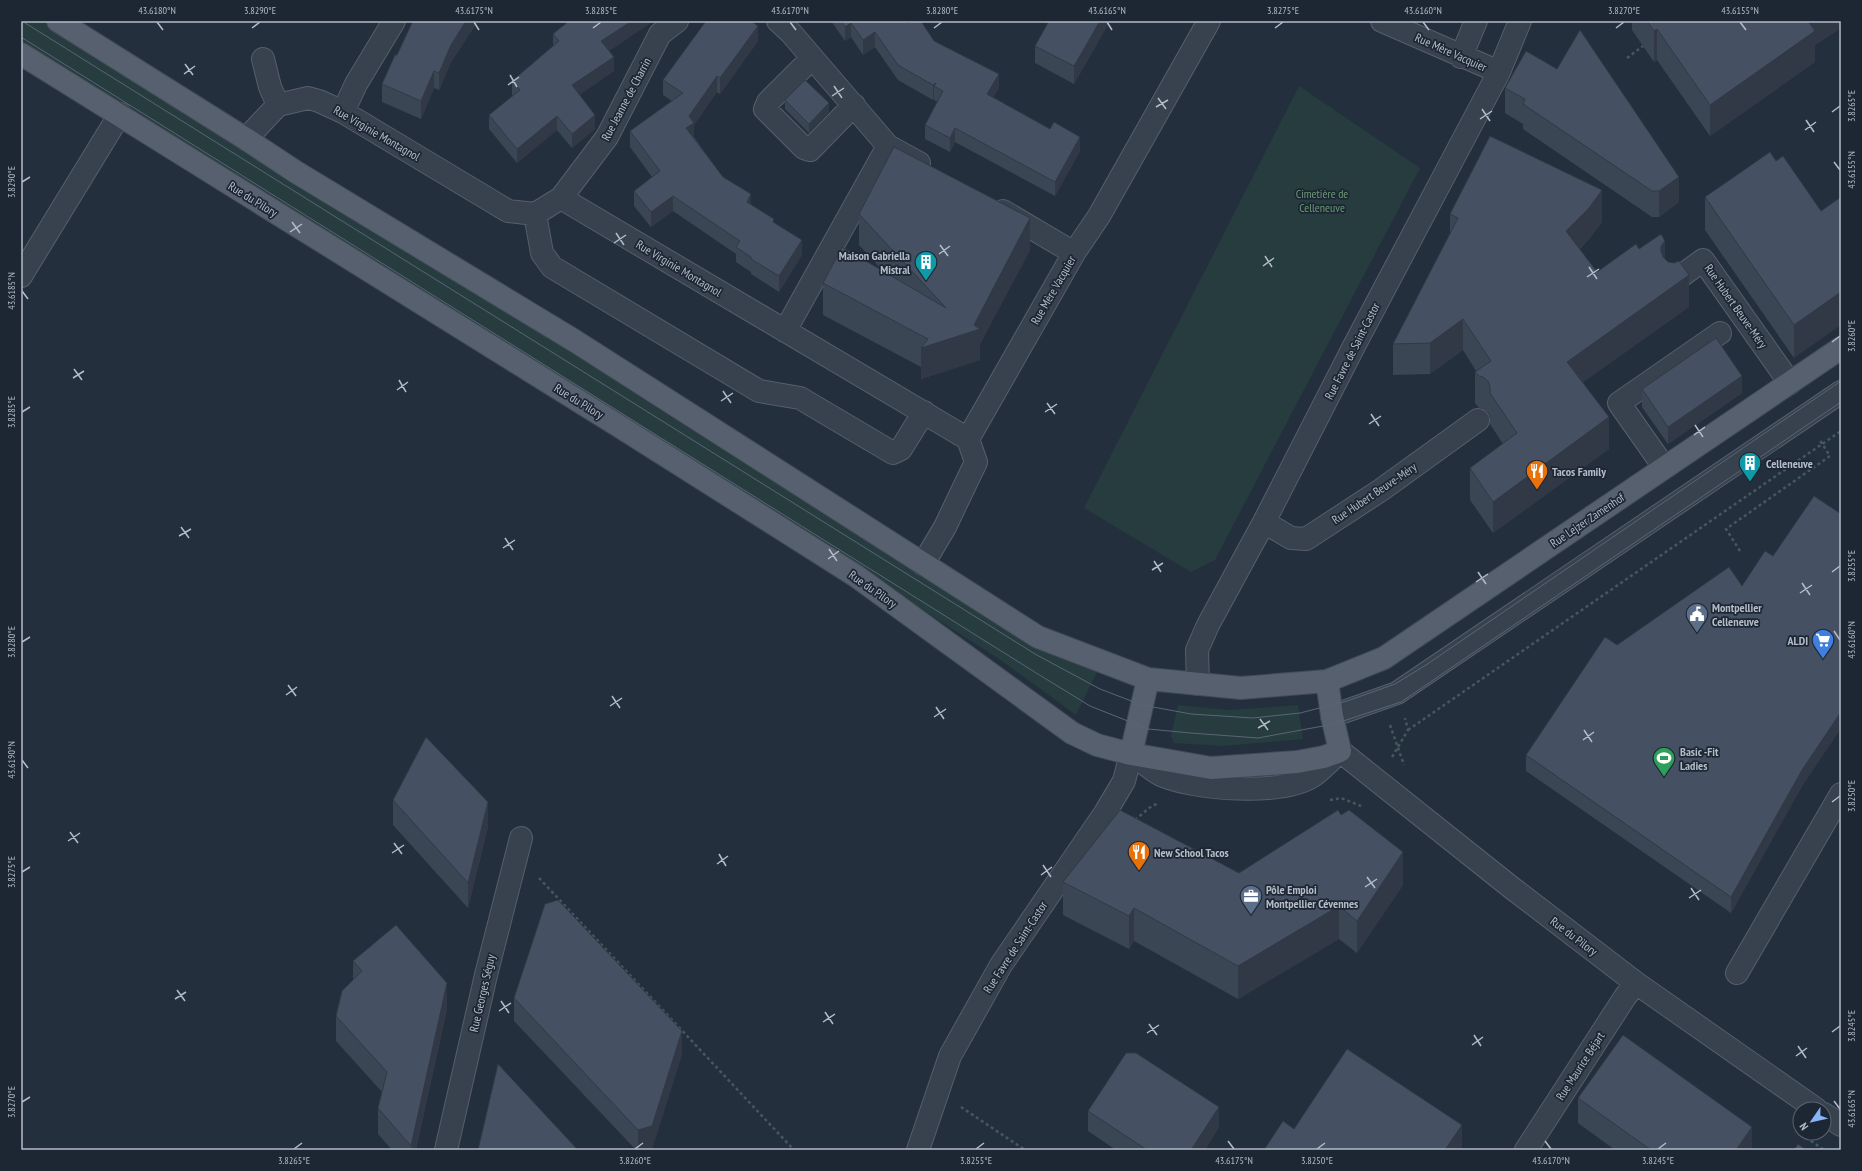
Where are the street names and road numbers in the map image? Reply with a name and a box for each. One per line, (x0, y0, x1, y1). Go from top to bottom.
street label: Rue Mère Vacquier (1413, 30, 1490, 75)
street label: Rue Jeanne de Charrin (598, 55, 654, 143)
street label: Rue Virginie Montagnol (331, 102, 423, 164)
street label: Rue du Pilory (226, 178, 281, 220)
street label: Rue Virginie Montagnol (633, 236, 725, 300)
street label: Rue Mère Vacquier (1027, 252, 1079, 327)
street label: Rue Hubert Beuve-Méry (1701, 261, 1771, 351)
street label: Rue Favre de Saint-Castor (1321, 299, 1383, 402)
street label: Rue du Pilory (552, 380, 607, 422)
street label: Rue Hubert Beuve-Méry (1329, 459, 1420, 527)
street label: Rue Lejzer Zamenhof (1547, 489, 1628, 550)
street label: Rue du Pilory (846, 567, 900, 611)
street label: Rue Favre de Saint-Castor (980, 898, 1051, 996)
street label: Rue du Pilory (1547, 913, 1601, 959)
street label: Rue Georges Séguy (466, 952, 498, 1033)
street label: Rue Maurice Béjart (1552, 1028, 1608, 1103)

